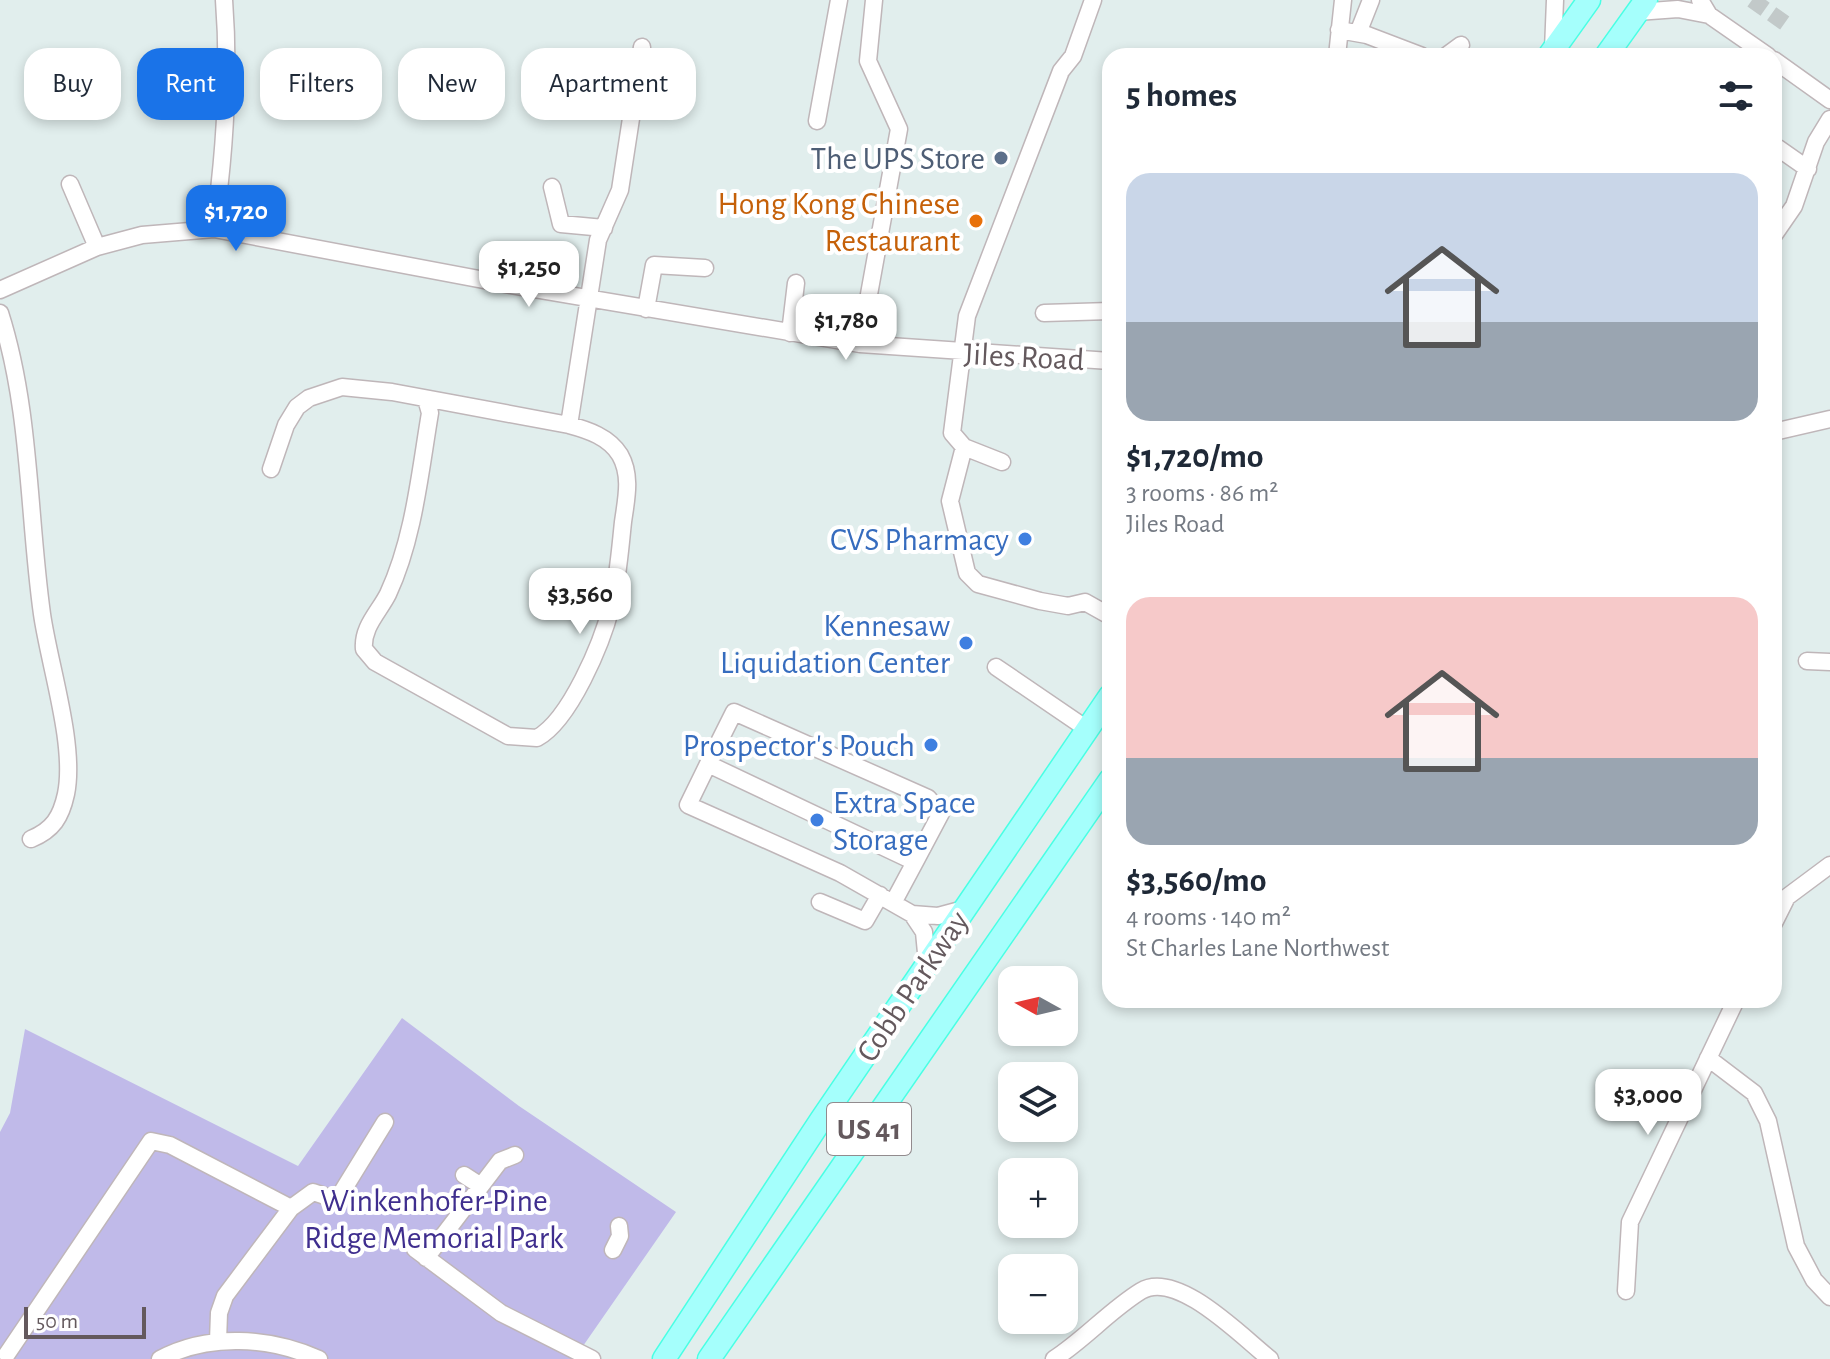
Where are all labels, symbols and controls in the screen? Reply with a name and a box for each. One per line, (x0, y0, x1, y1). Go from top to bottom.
chip: Buy (24, 48, 121, 120)
chip: Rent (137, 48, 244, 120)
chip: Filters (260, 48, 382, 120)
chip: New (398, 48, 505, 120)
chip: Apartment (521, 48, 696, 120)
icon: filters (1714, 74, 1758, 118)
text: 5 homes (1126, 79, 1237, 113)
place label: The UPS Store (811, 143, 985, 175)
marker: The UPS Store (992, 149, 1010, 167)
pin: $1,720 (171, 185, 301, 253)
place label: Hong Kong Chinese Restaurant (718, 188, 960, 257)
text: $1,720 (204, 198, 268, 224)
marker: Hong Kong Chinese Restaurant (967, 212, 985, 230)
icon: home (1370, 225, 1514, 369)
pin: $1,250 (464, 241, 594, 309)
text: $1,250 (497, 254, 561, 280)
pin: $1,780 (781, 294, 911, 362)
text: $1,780 (814, 307, 878, 333)
street label: Jiles Road (963, 338, 1085, 376)
text: $1,720/mo (1126, 440, 1264, 474)
text: 3 rooms · 86 m² (1126, 480, 1278, 506)
text: Jiles Road (1126, 511, 1224, 537)
place label: CVS Pharmacy (830, 524, 1009, 556)
marker: CVS Pharmacy (1016, 530, 1034, 548)
pin: $3,560 (515, 568, 645, 636)
text: $3,560 (547, 581, 613, 607)
place label: Kennesaw Liquidation Center (720, 610, 951, 679)
marker: Kennesaw Liquidation Center (957, 634, 975, 652)
icon: home (1370, 649, 1514, 793)
place label: Prospector's Pouch (683, 730, 915, 762)
marker: Prospector's Pouch (922, 736, 940, 754)
place label: Extra Space Storage (833, 787, 976, 856)
marker: Extra Space Storage (808, 811, 826, 829)
text: $3,560/mo (1126, 864, 1266, 898)
text: 4 rooms · 140 m² (1126, 904, 1291, 930)
street label: Cobb Parkway (851, 905, 975, 1068)
text: St Charles Lane Northwest (1126, 935, 1389, 961)
north arrow (998, 966, 1078, 1046)
map controls (998, 966, 1078, 1334)
button: layers (998, 1062, 1078, 1142)
pin: $3,000 (1583, 1069, 1713, 1137)
text: $3,000 (1613, 1082, 1683, 1108)
road number: US 41 (827, 1103, 911, 1155)
button: + (998, 1158, 1078, 1238)
park label: Winkenhofer-Pine Ridge Memorial Park (304, 1185, 564, 1254)
button: − (998, 1254, 1078, 1334)
scale bar (24, 1303, 146, 1339)
text: 50 m (36, 1310, 78, 1332)

